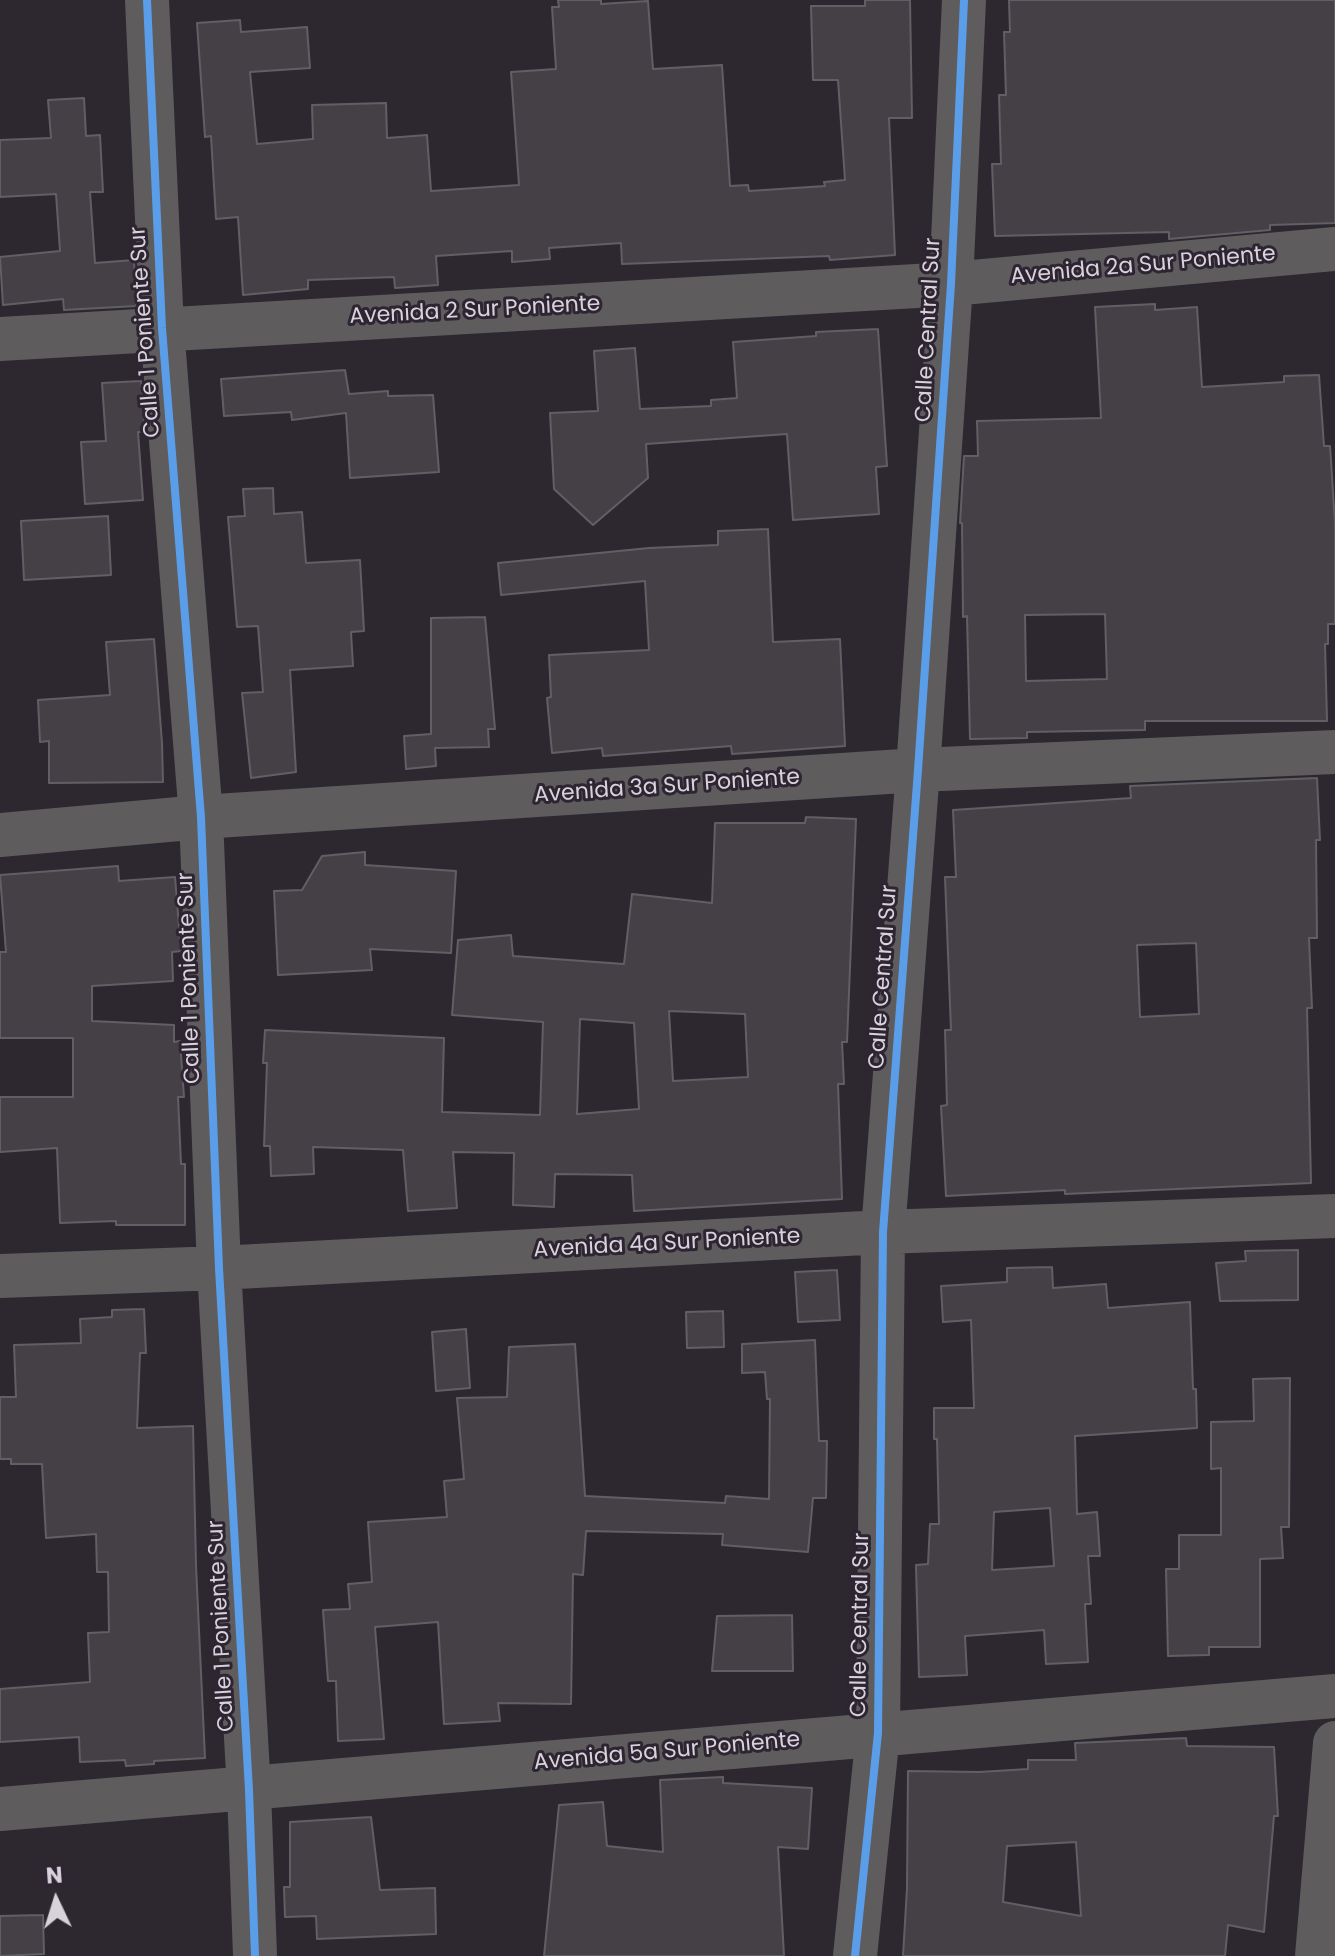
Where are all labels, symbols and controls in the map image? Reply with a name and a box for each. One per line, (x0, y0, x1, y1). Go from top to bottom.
street label: Calle 1 Poniente Sur (125, 225, 167, 439)
street label: Calle Central Sur (911, 237, 947, 423)
street label: Avenida 2a Sur Poniente (1009, 241, 1277, 291)
street label: Avenida 2 Sur Poniente (349, 291, 601, 331)
street label: Avenida 3a Sur Poniente (533, 765, 801, 809)
street label: Calle 1 Poniente Sur (173, 872, 207, 1084)
street label: Calle Central Sur (864, 884, 904, 1070)
street label: Avenida 4a Sur Poniente (533, 1224, 801, 1264)
street label: Calle 1 Poniente Sur (203, 1520, 241, 1732)
street label: Calle Central Sur (846, 1533, 876, 1717)
street label: Avenida 5a Sur Poniente (533, 1727, 801, 1777)
north arrow (16, 1860, 96, 1940)
text: N (45, 1860, 64, 1892)

